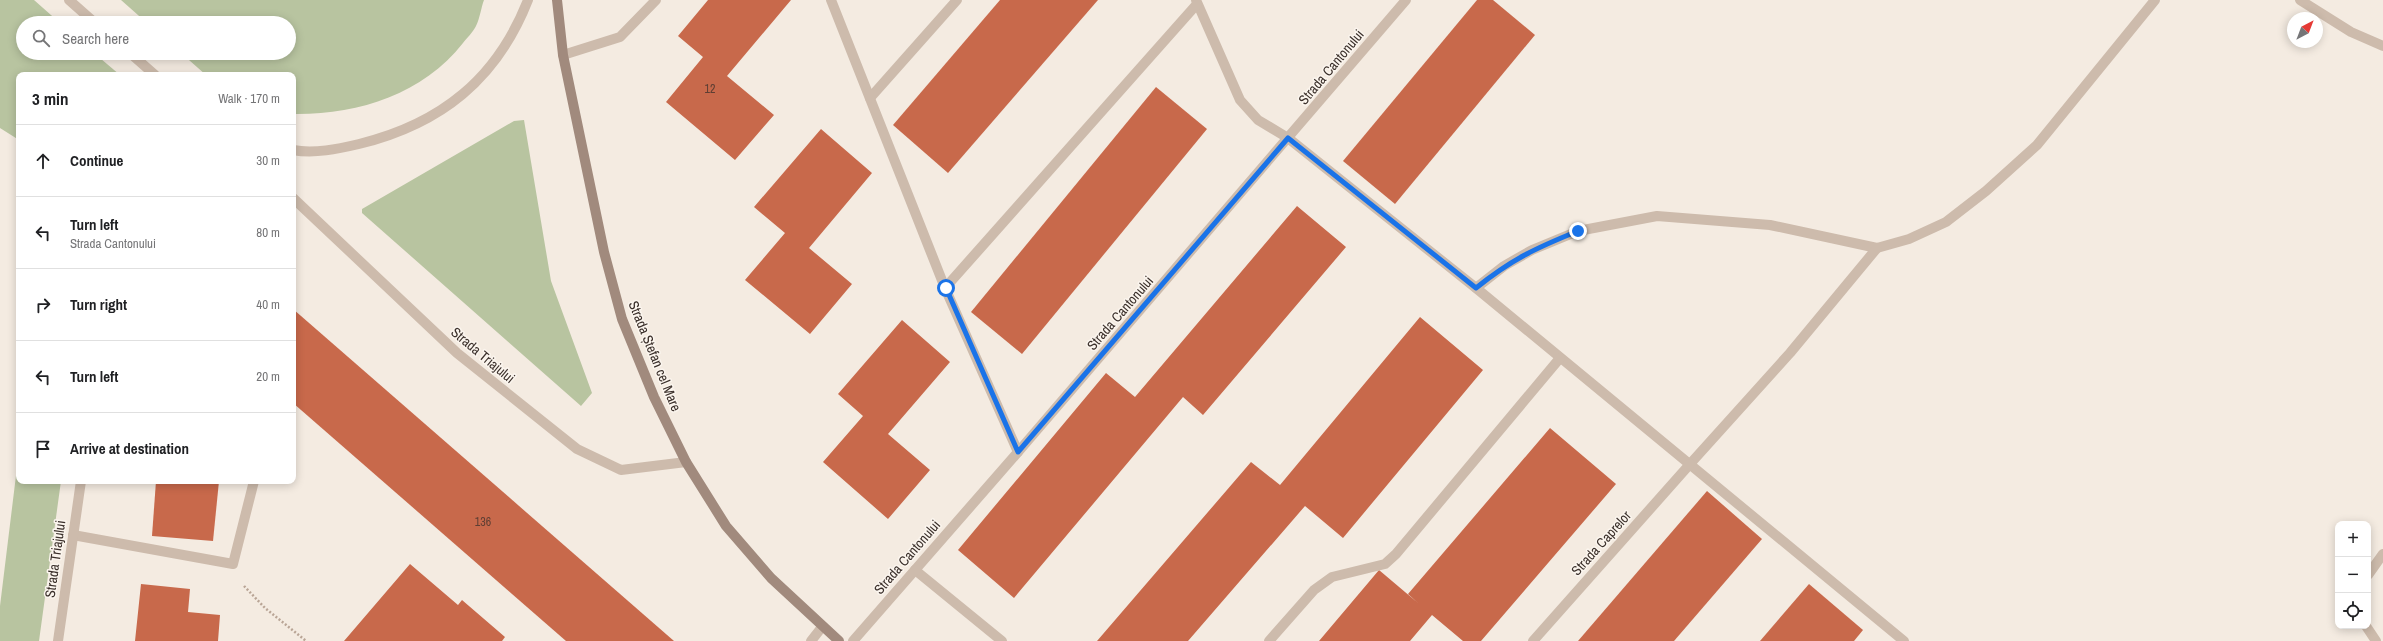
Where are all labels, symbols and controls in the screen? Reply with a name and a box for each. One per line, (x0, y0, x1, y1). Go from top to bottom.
north arrow (2287, 12, 2323, 48)
search box (16, 16, 296, 60)
street label: Strada Cantonului (1294, 26, 1368, 108)
icon: search (30, 27, 52, 49)
text: Search here (62, 28, 129, 49)
house number: 12 (705, 81, 715, 97)
text: 3 min (32, 87, 68, 110)
text: Walk · 170 m (218, 90, 280, 107)
icon: ahead (32, 150, 54, 172)
text: Continue (70, 150, 123, 171)
text: 30 m (256, 152, 280, 169)
text: Turn left (70, 214, 118, 235)
icon: left (32, 222, 54, 244)
route end (1569, 222, 1587, 240)
text: 80 m (256, 224, 280, 241)
text: Strada Cantonului (70, 235, 156, 252)
street label: Strada Cantonului (1083, 272, 1157, 354)
route start (937, 279, 955, 297)
icon: right (32, 294, 54, 316)
text: Turn right (70, 294, 127, 315)
text: 40 m (256, 296, 280, 313)
street label: Strada Ștefan cel Mare (625, 298, 685, 414)
street label: Strada Triajului (447, 323, 519, 387)
icon: left (32, 366, 54, 388)
text: Turn left (70, 366, 118, 387)
text: 20 m (256, 368, 280, 385)
icon: arrive (32, 438, 54, 460)
text: Arrive at destination (70, 438, 189, 459)
street label: Strada Caprelor (1567, 507, 1635, 579)
house number: 136 (475, 514, 491, 530)
street label: Strada Cantonului (870, 516, 944, 598)
street label: Strada Triajului (41, 519, 69, 599)
map controls (2335, 521, 2371, 629)
button: + (2335, 521, 2371, 557)
button: − (2335, 557, 2371, 593)
button: locate (2335, 593, 2371, 629)

